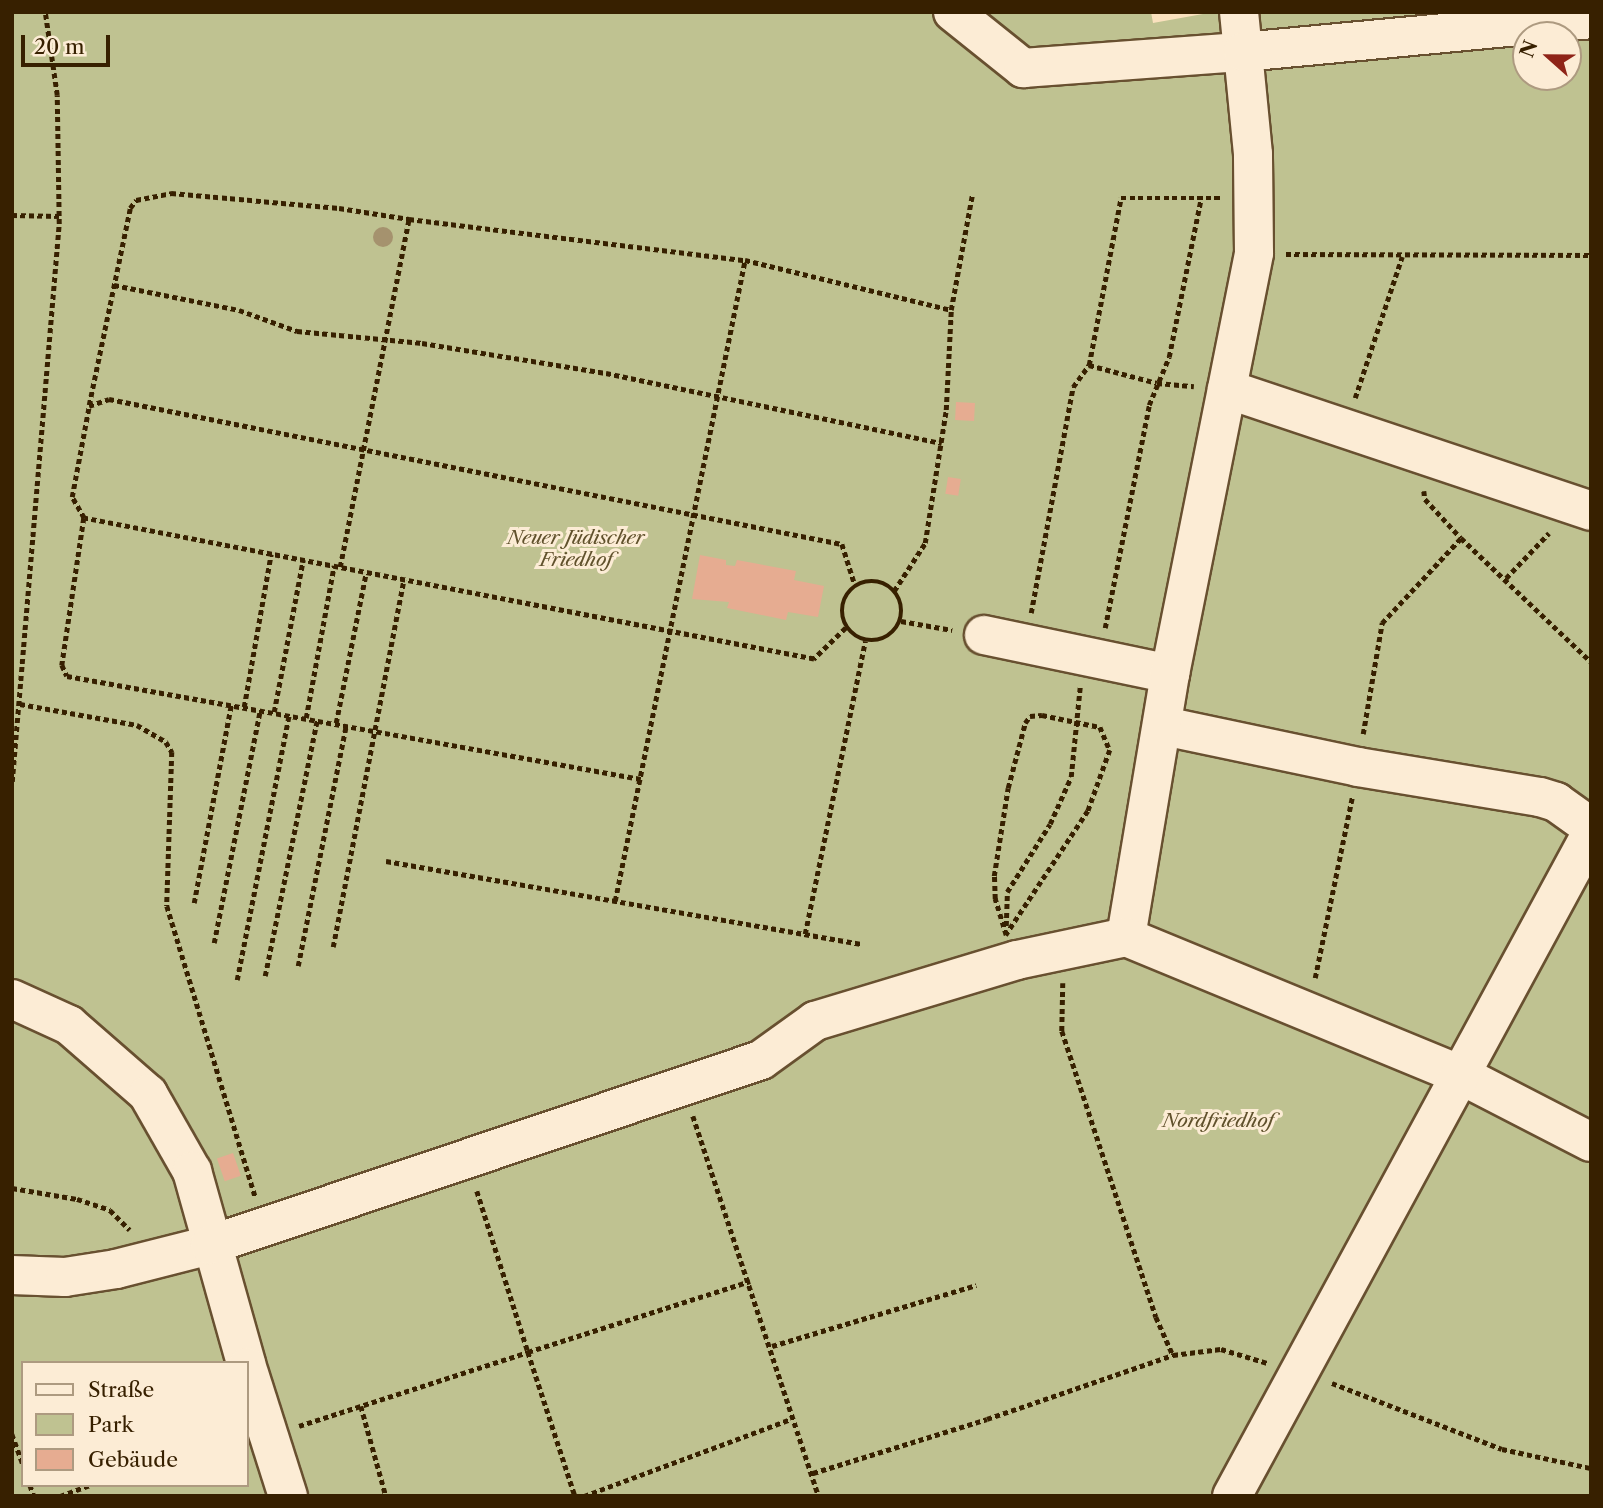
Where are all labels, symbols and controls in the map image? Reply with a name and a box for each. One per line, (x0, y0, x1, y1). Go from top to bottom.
scale bar (24, 21, 114, 65)
north arrow (1512, 21, 1582, 91)
text: 20 m (34, 34, 85, 59)
text: N (1515, 37, 1542, 61)
park label: Neuer Jüdischer Friedhof (507, 527, 645, 571)
park label: Nordfriedhof (1162, 1110, 1274, 1132)
legend (21, 1361, 248, 1487)
text: Straße (88, 1377, 154, 1402)
text: Park (88, 1412, 134, 1437)
text: Gebäude (88, 1447, 178, 1472)

